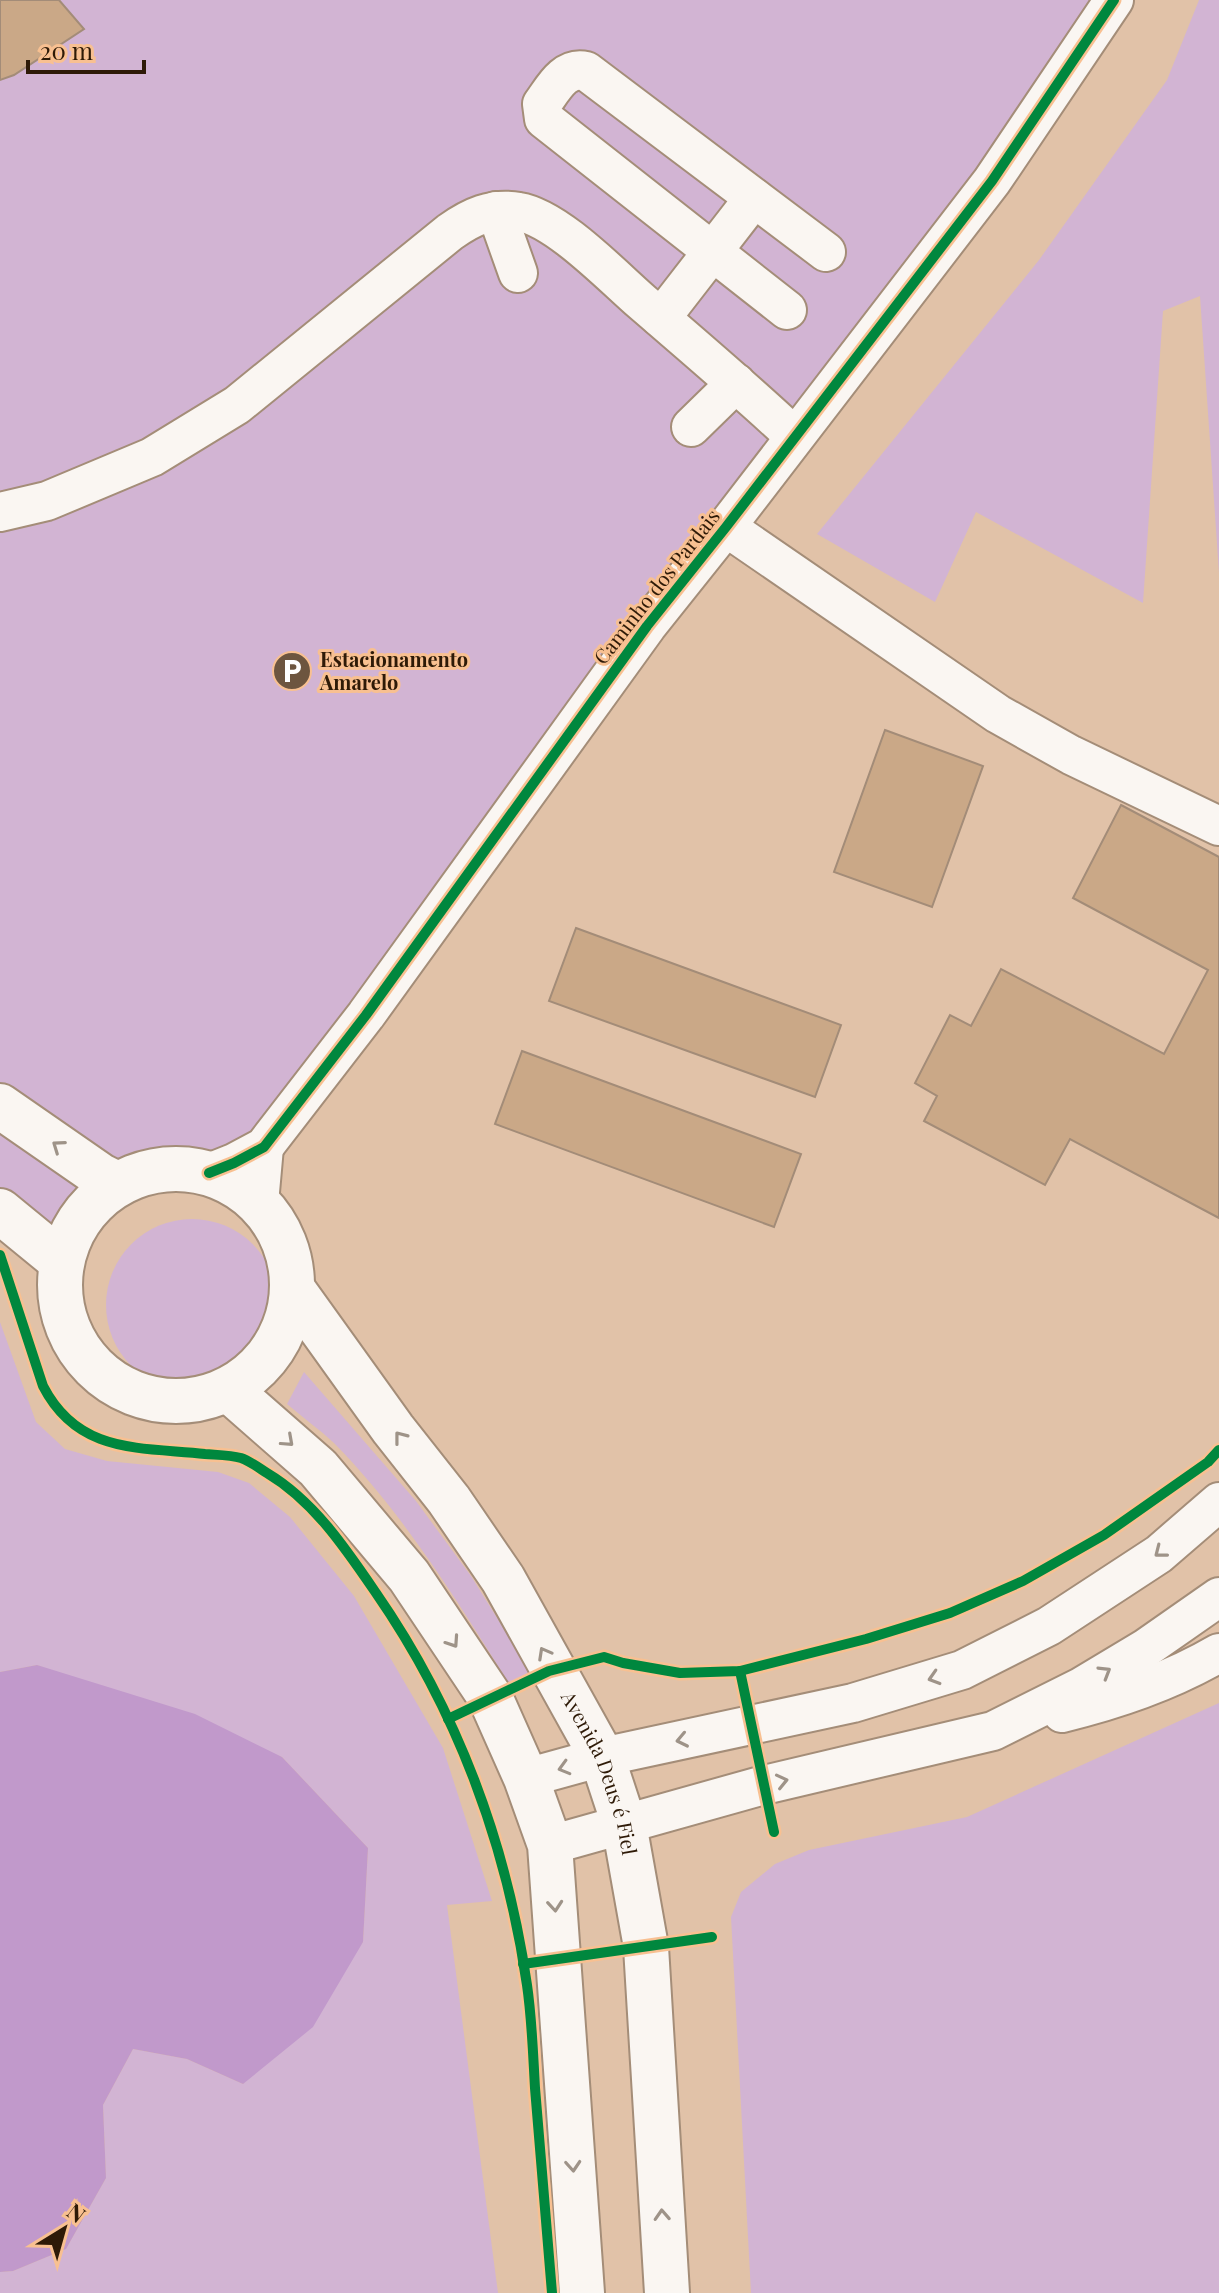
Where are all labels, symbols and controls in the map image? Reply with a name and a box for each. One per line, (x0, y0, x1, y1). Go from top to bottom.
scale bar (28, 24, 144, 74)
text: 20 m (40, 34, 93, 66)
street label: Caminho dos Pardais (587, 503, 725, 669)
place label: Estacionamento Amarelo (319, 645, 468, 695)
parking icon: Estacionamento Amarelo (271, 650, 313, 692)
one-way arrow (52, 1141, 66, 1156)
one-way arrow (395, 1431, 409, 1446)
one-way arrow (279, 1432, 294, 1446)
one-way arrow (1154, 1543, 1169, 1557)
one-way arrow (443, 1633, 458, 1647)
one-way arrow (538, 1647, 554, 1662)
one-way arrow (1096, 1667, 1111, 1682)
one-way arrow (927, 1669, 941, 1685)
street label: Avenida Deus é Fiel (556, 1685, 644, 1857)
one-way arrow (675, 1731, 689, 1748)
one-way arrow (558, 1759, 572, 1775)
one-way arrow (774, 1773, 788, 1790)
one-way arrow (546, 1900, 563, 1913)
one-way arrow (564, 2160, 581, 2173)
north arrow (24, 2189, 104, 2269)
text: N (61, 2195, 92, 2229)
one-way arrow (654, 2208, 671, 2221)

